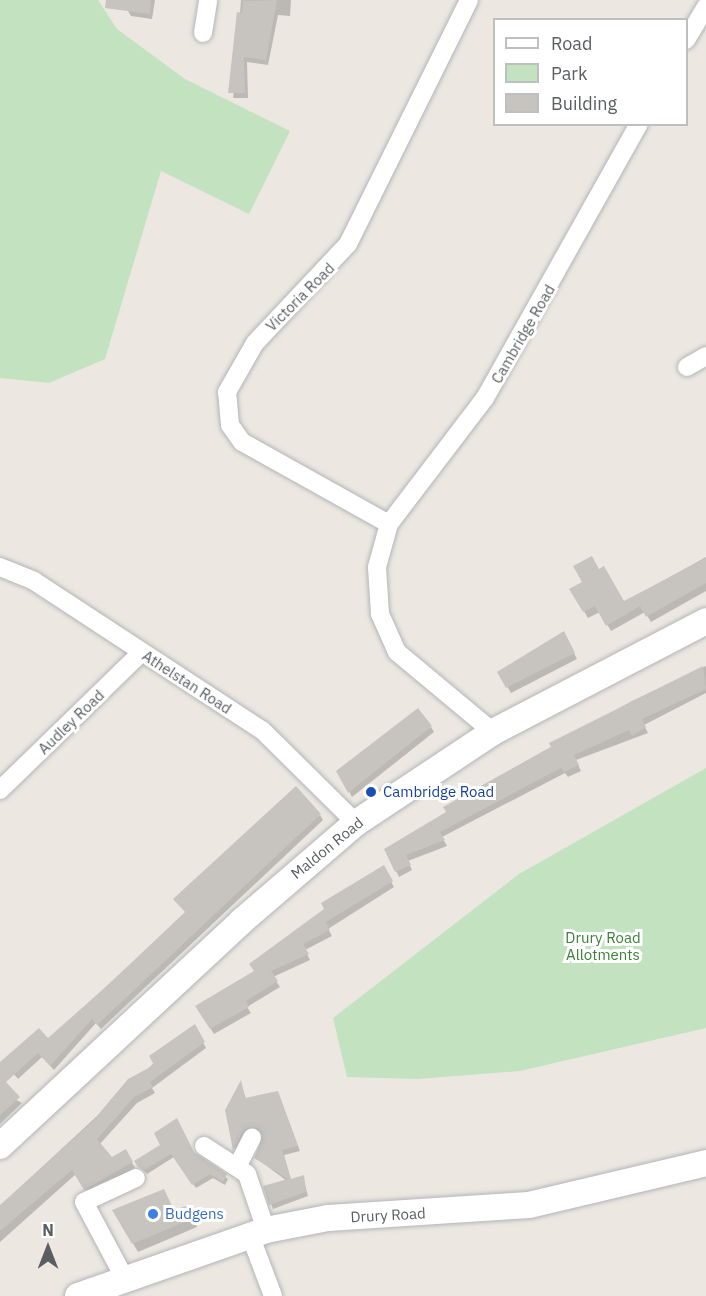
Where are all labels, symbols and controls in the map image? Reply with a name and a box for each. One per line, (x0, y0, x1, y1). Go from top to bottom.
legend (493, 18, 688, 126)
text: Road (551, 32, 592, 55)
text: Park (551, 62, 587, 85)
text: Building (551, 92, 617, 115)
street label: Victoria Road (262, 259, 338, 335)
street label: Cambridge Road (487, 281, 559, 387)
street label: Athelstan Road (139, 646, 235, 718)
street label: Audley Road (34, 686, 108, 758)
place label: Cambridge Road (383, 783, 494, 801)
marker: Cambridge Road (364, 785, 378, 799)
street label: Maldon Road (287, 813, 367, 883)
park label: Drury Road Allotments (565, 928, 641, 963)
street label: Drury Road (350, 1204, 426, 1226)
place label: Budgens (165, 1205, 224, 1223)
marker: Budgens (146, 1207, 160, 1221)
north arrow (18, 1218, 78, 1278)
text: N (42, 1220, 54, 1240)

